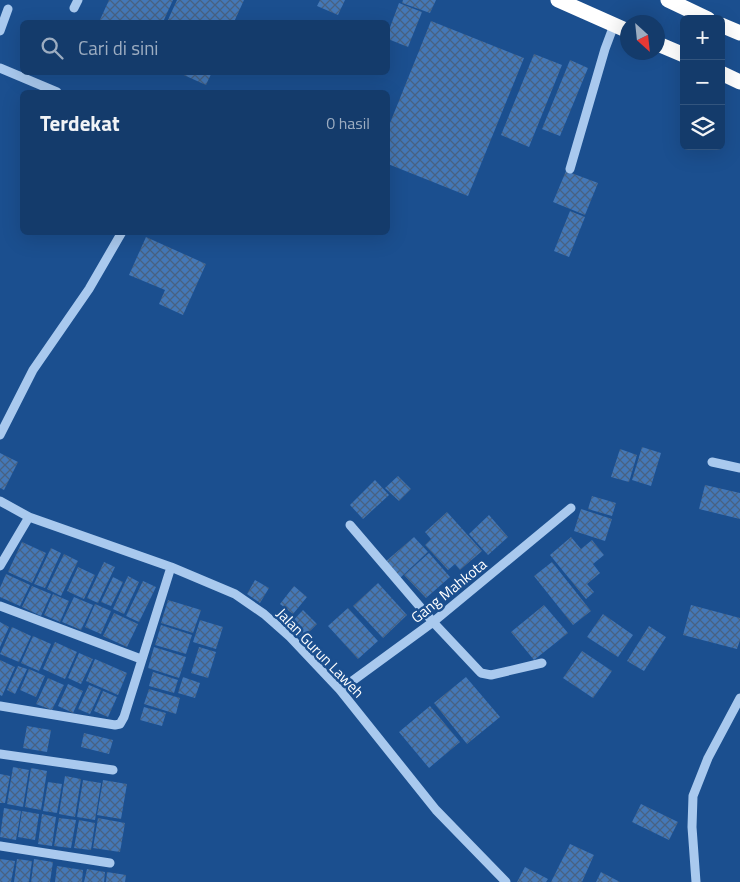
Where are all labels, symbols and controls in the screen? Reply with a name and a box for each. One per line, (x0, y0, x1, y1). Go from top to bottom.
north arrow (620, 15, 665, 60)
map controls (680, 15, 725, 150)
button: + (680, 15, 725, 60)
search box (20, 20, 390, 75)
text: Cari di sini (78, 33, 159, 62)
icon: search (38, 34, 66, 62)
button: − (680, 60, 725, 105)
button: layers (680, 105, 725, 150)
text: Terdekat (40, 107, 120, 139)
text: 0 hasil (326, 111, 370, 135)
street label: Gang Mahkota (406, 553, 492, 628)
street label: Jalan Gurun Laweh (271, 602, 369, 703)

